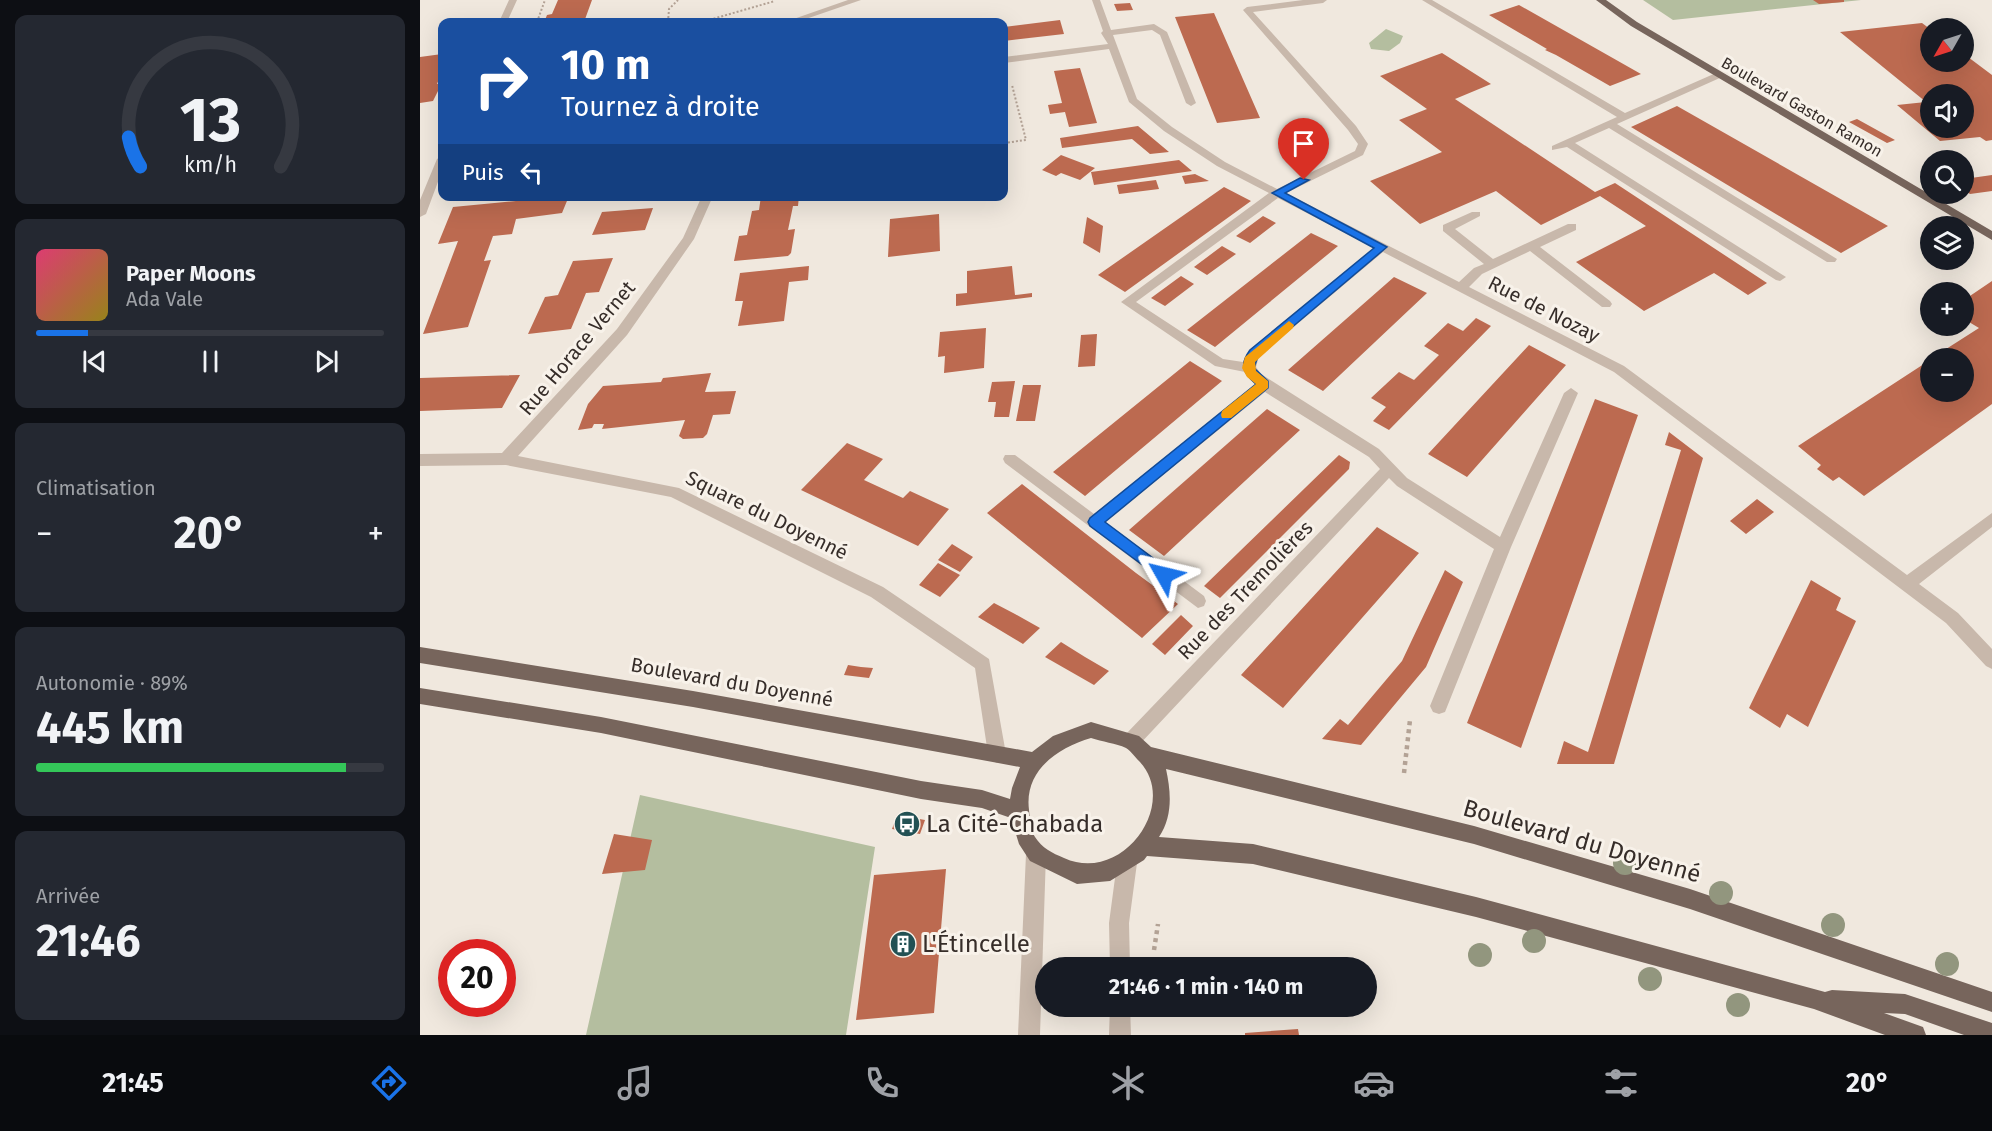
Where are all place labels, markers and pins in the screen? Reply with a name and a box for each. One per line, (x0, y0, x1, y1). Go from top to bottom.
pin (1278, 118, 1329, 180)
bus stop icon: La Cité-Chabada (892, 809, 922, 839)
place label: La Cité-Chabada (926, 810, 1103, 838)
building icon: L'Étincelle (888, 929, 918, 959)
place label: L'Étincelle (922, 929, 1030, 958)

